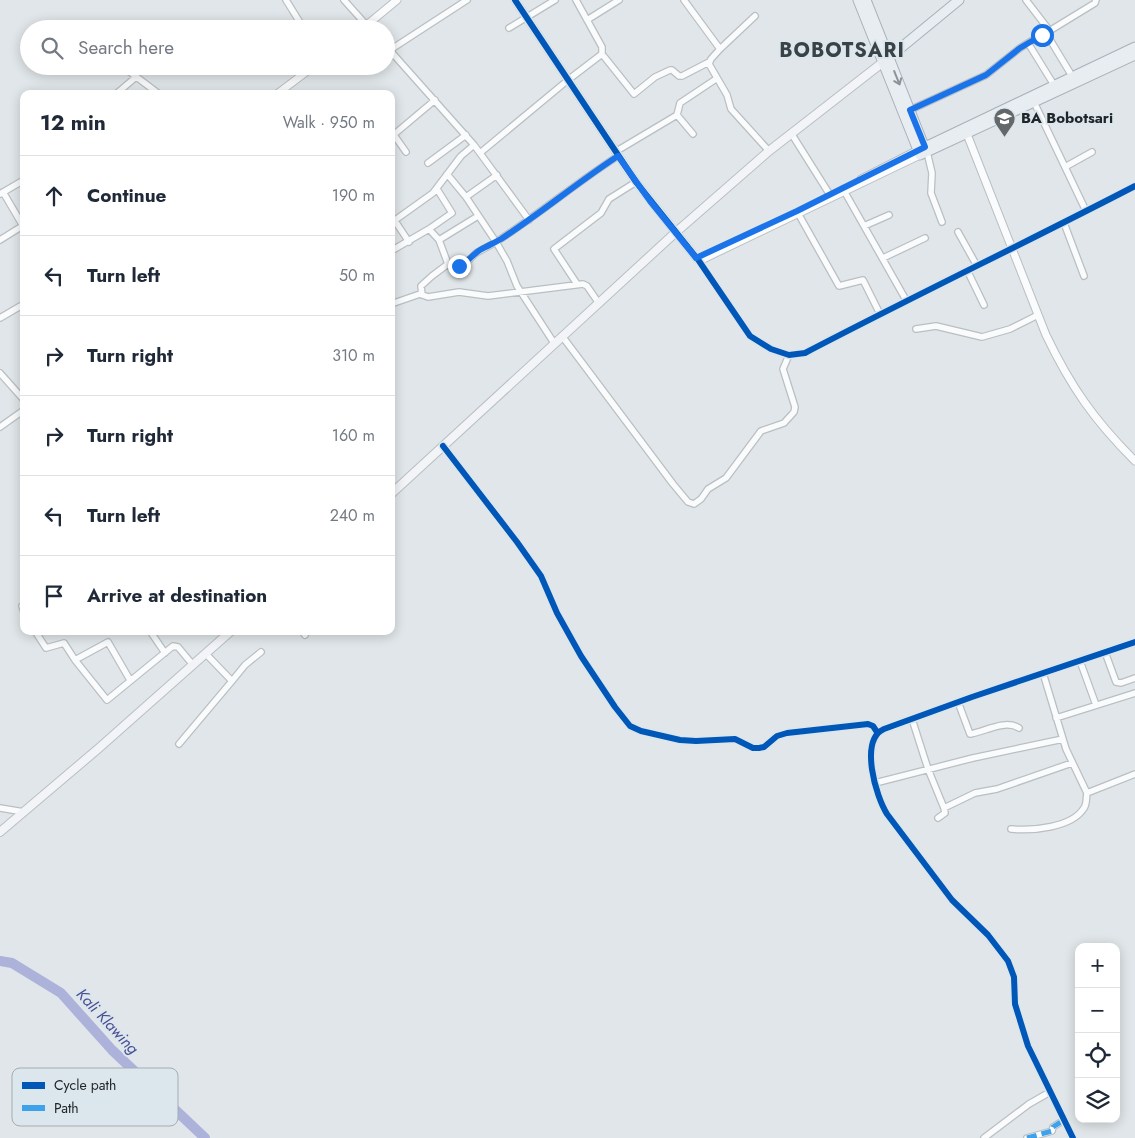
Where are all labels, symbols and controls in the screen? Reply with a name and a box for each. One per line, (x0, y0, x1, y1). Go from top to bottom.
search box (20, 20, 395, 75)
route start (1031, 24, 1054, 47)
icon: search (38, 34, 66, 62)
text: Search here (78, 34, 174, 61)
district label: BOBOTSARI (779, 36, 905, 65)
one-way arrow (893, 70, 902, 85)
school or university icon: BA Bobotsari (993, 106, 1017, 137)
place label: BA Bobotsari (1021, 107, 1113, 129)
text: 12 min (40, 108, 106, 138)
text: Walk · 950 m (283, 111, 375, 134)
icon: ahead (40, 182, 68, 210)
text: Continue (87, 182, 166, 209)
text: 190 m (332, 184, 375, 207)
route end (448, 255, 471, 278)
icon: left (40, 262, 68, 290)
text: Turn left (87, 262, 160, 289)
text: 50 m (339, 264, 375, 287)
icon: right (40, 342, 68, 370)
text: Turn right (87, 342, 173, 369)
text: 310 m (332, 344, 375, 367)
icon: right (40, 422, 68, 450)
text: Turn right (87, 422, 173, 449)
text: 160 m (332, 424, 375, 447)
icon: left (40, 502, 68, 530)
text: Turn left (87, 502, 160, 529)
text: 240 m (330, 504, 375, 527)
icon: arrive (40, 582, 68, 610)
text: Arrive at destination (87, 582, 267, 609)
map controls (1075, 943, 1120, 1123)
button: + (1075, 943, 1120, 988)
water label: Kali Klawing (71, 983, 144, 1060)
button: − (1075, 988, 1120, 1033)
button: locate (1075, 1033, 1120, 1078)
legend (12, 1068, 178, 1126)
text: Cycle path (54, 1075, 116, 1095)
button: layers (1075, 1078, 1120, 1123)
text: Path (54, 1098, 79, 1118)

